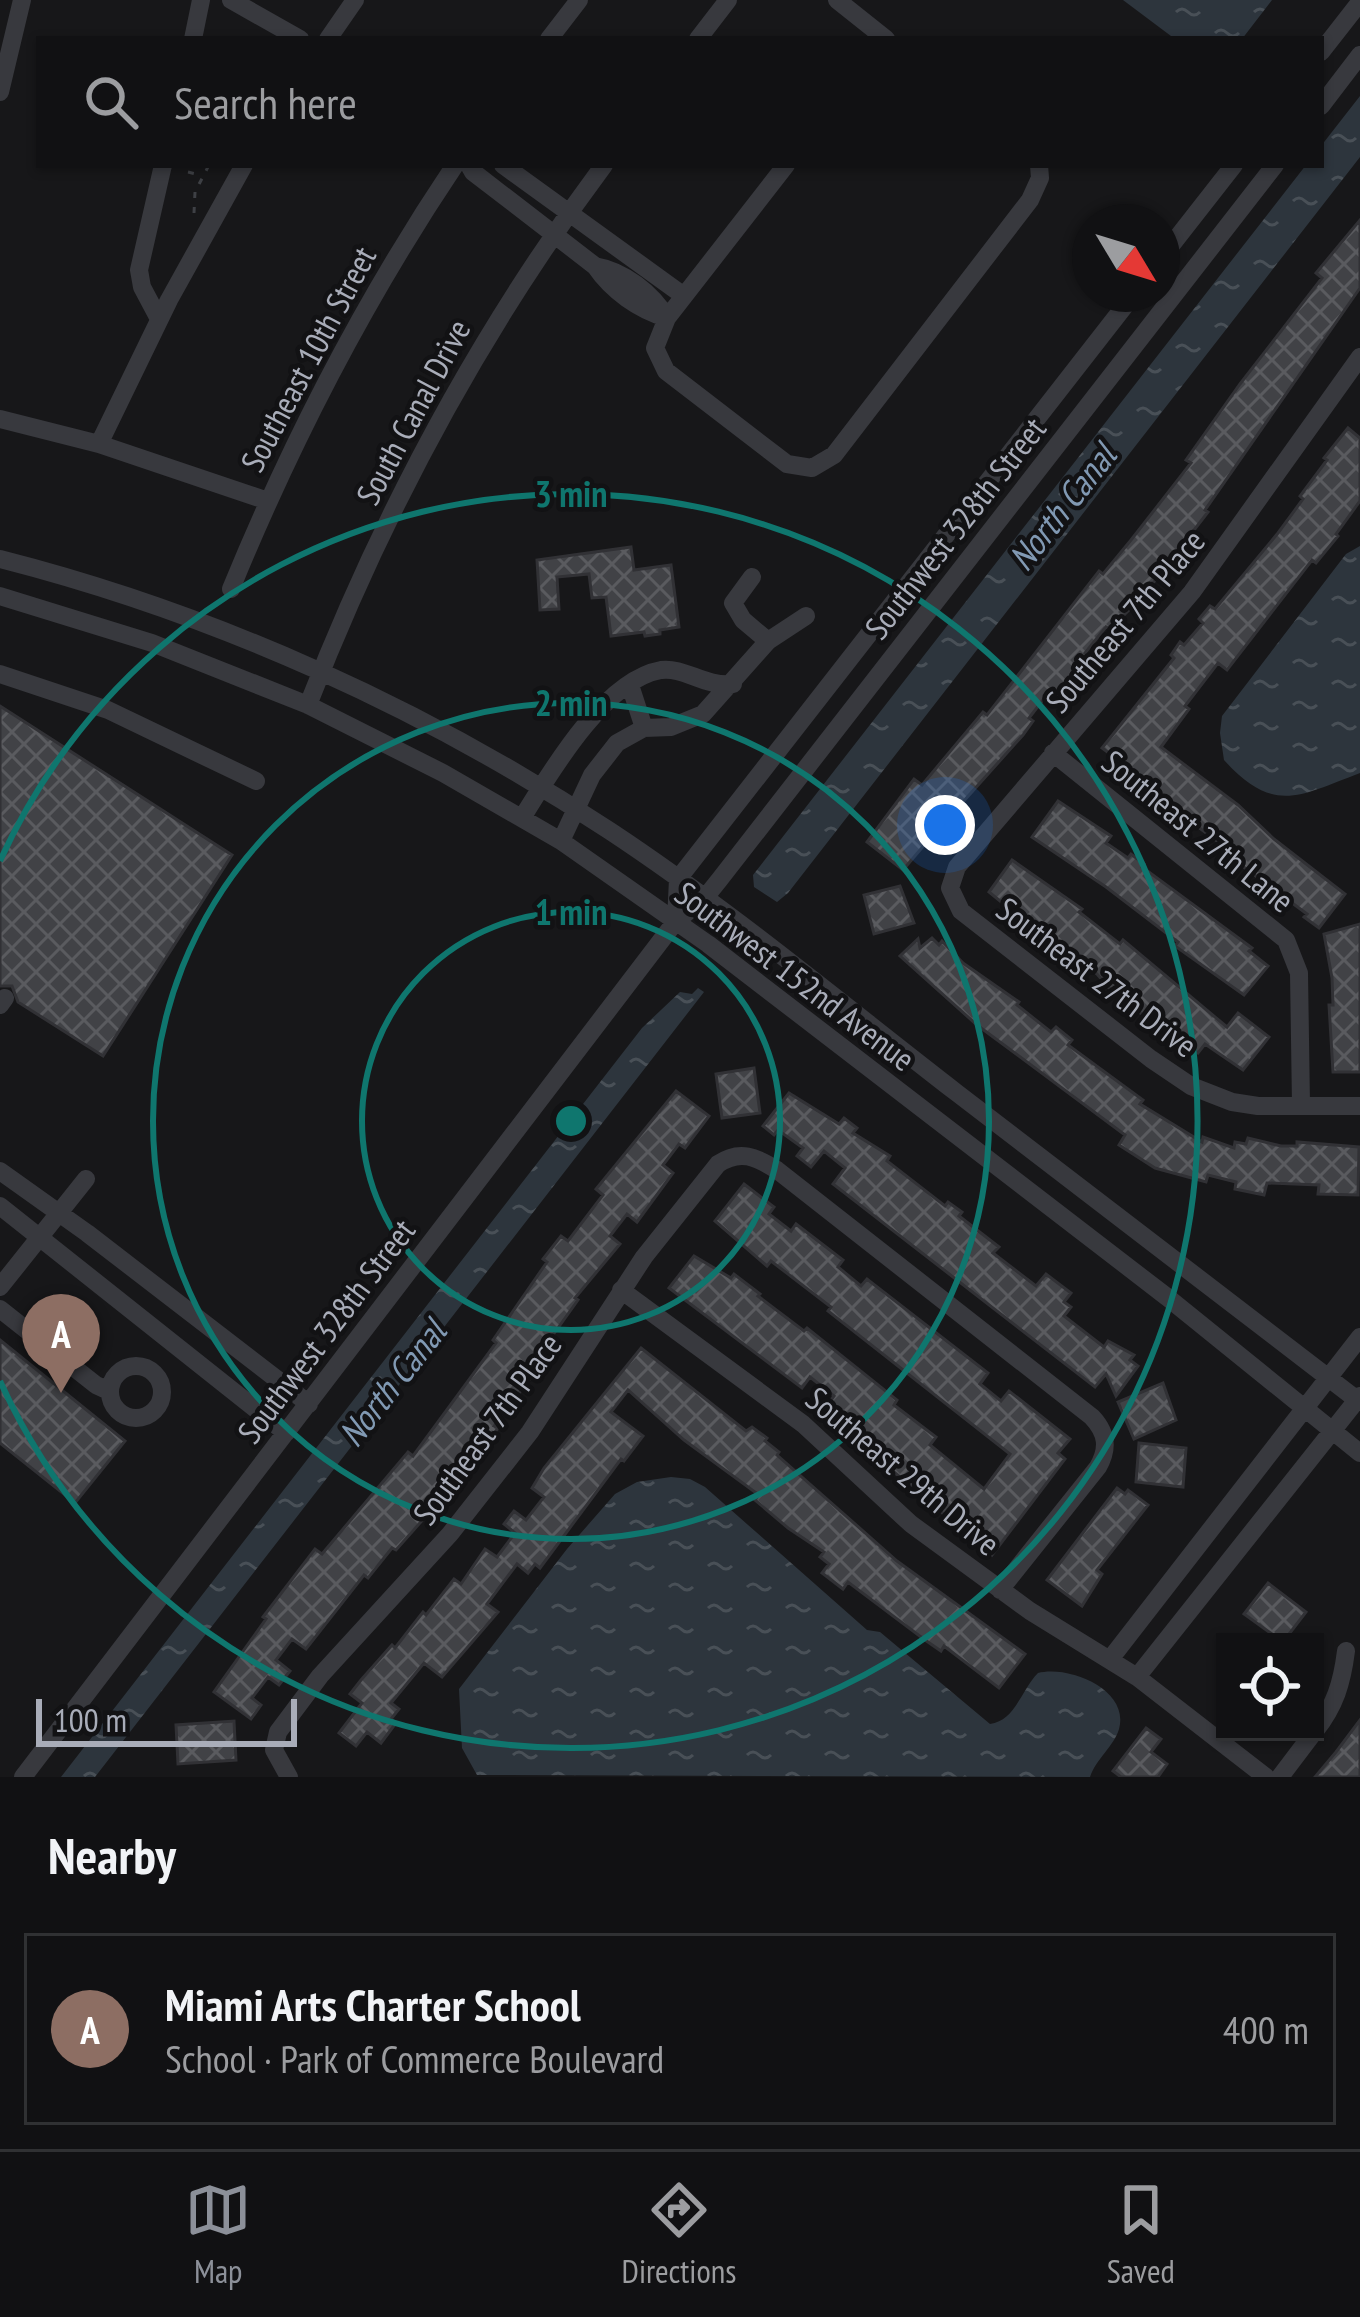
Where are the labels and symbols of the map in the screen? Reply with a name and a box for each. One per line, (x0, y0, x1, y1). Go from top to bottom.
north arrow (1072, 204, 1180, 312)
street label: Southeast 10th Street (230, 239, 385, 479)
street label: South Canal Drive (346, 312, 479, 512)
street label: Southwest 328th Street (855, 408, 1055, 647)
water label: North Canal (998, 431, 1128, 579)
text: 3 min (535, 470, 607, 517)
street label: Southeast 7th Place (1035, 520, 1214, 721)
text: 2 min (535, 679, 607, 726)
street label: Southeast 27th Lane (1093, 740, 1303, 921)
your location (915, 795, 975, 855)
street label: Southwest 152nd Avenue (667, 871, 924, 1080)
street label: Southeast 27th Drive (988, 887, 1206, 1066)
text: 1 min (535, 888, 607, 935)
centre of rings (550, 1100, 592, 1142)
street label: Southwest 328th Street (227, 1210, 424, 1451)
pin: A (22, 1294, 100, 1393)
water label: North Canal (328, 1307, 458, 1455)
street label: Southeast 7th Place (403, 1325, 570, 1533)
street label: Southeast 29th Drive (797, 1377, 1009, 1564)
scale bar (36, 1693, 297, 1746)

